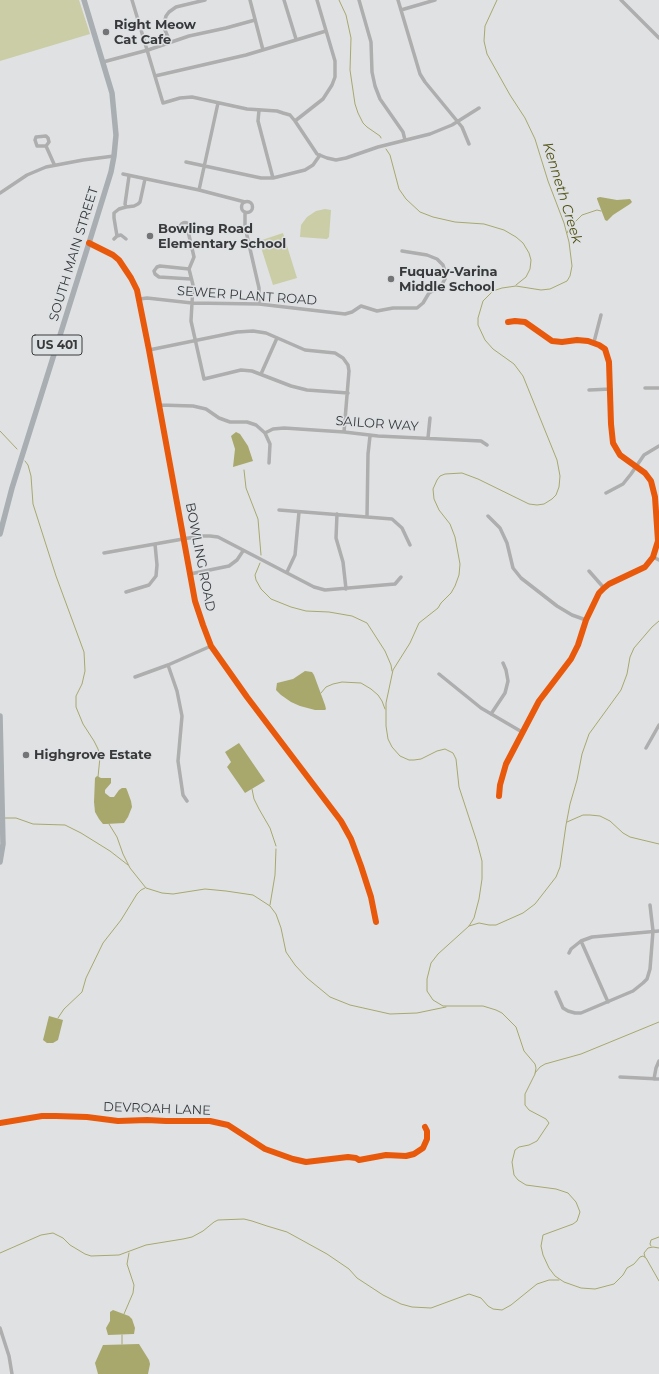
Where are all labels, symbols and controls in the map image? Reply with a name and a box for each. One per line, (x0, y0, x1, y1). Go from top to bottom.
place label: Right Meow Cat Cafe (114, 17, 196, 48)
marker: Right Meow Cat Cafe (101, 27, 111, 37)
water label: Kenneth Creek (539, 140, 585, 246)
street label: SOUTH MAIN STREET (46, 185, 102, 323)
place label: Bowling Road Elementary School (158, 221, 286, 252)
marker: Bowling Road Elementary School (145, 231, 155, 241)
place label: Fuquay-Varina Middle School (399, 264, 498, 295)
marker: Fuquay-Varina Middle School (386, 274, 396, 284)
street label: SEWER PLANT ROAD (177, 283, 317, 309)
road number: US 401 (32, 335, 82, 355)
street label: SAILOR WAY (335, 413, 419, 435)
street label: BOWLING ROAD (182, 501, 218, 613)
place label: Highgrove Estate (34, 747, 152, 763)
marker: Highgrove Estate (21, 750, 31, 760)
street label: DEVROAH LANE (103, 1099, 211, 1119)

